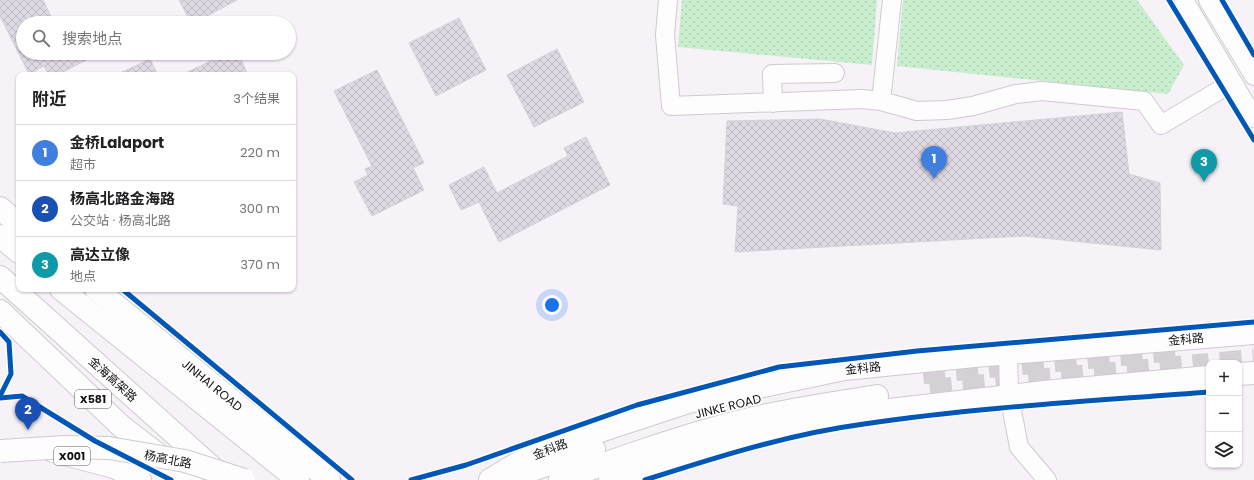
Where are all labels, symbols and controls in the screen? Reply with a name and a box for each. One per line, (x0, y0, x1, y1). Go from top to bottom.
search box (16, 16, 296, 60)
icon: search (30, 27, 52, 49)
text: 搜索地点 (62, 28, 122, 49)
text: 附近 (32, 87, 66, 111)
text: 3个结果 (233, 89, 280, 108)
text: 金桥Lalaport (70, 132, 164, 153)
text: 1 (43, 143, 47, 162)
text: 220 m (240, 143, 280, 162)
pin: 1 (921, 146, 947, 179)
pin: 3 (1191, 149, 1217, 182)
text: 超市 (70, 155, 96, 174)
text: 杨高北路金海路 (70, 188, 175, 209)
text: 2 (41, 199, 49, 218)
text: 300 m (239, 199, 280, 218)
text: 公交站 · 杨高北路 (70, 211, 171, 230)
text: 高达立像 (70, 244, 130, 265)
text: 3 (41, 255, 49, 274)
text: 370 m (240, 255, 280, 274)
text: 地点 (70, 267, 96, 286)
your location (542, 295, 562, 315)
street label: 金科路 (1167, 329, 1205, 349)
street label: 金海高架路 (85, 353, 141, 405)
street label: JINHAI ROAD (179, 355, 247, 415)
street label: 金科路 (844, 358, 882, 378)
map controls (1206, 360, 1242, 468)
button: + (1206, 360, 1242, 396)
road number: X581 (75, 390, 111, 408)
street label: JINKE ROAD (693, 390, 763, 422)
button: − (1206, 396, 1242, 432)
pin: 2 (15, 397, 41, 430)
button: layers (1206, 432, 1242, 468)
street label: 金科路 (530, 435, 570, 463)
street label: 杨高北路 (143, 446, 193, 472)
road number: X001 (54, 447, 90, 465)

